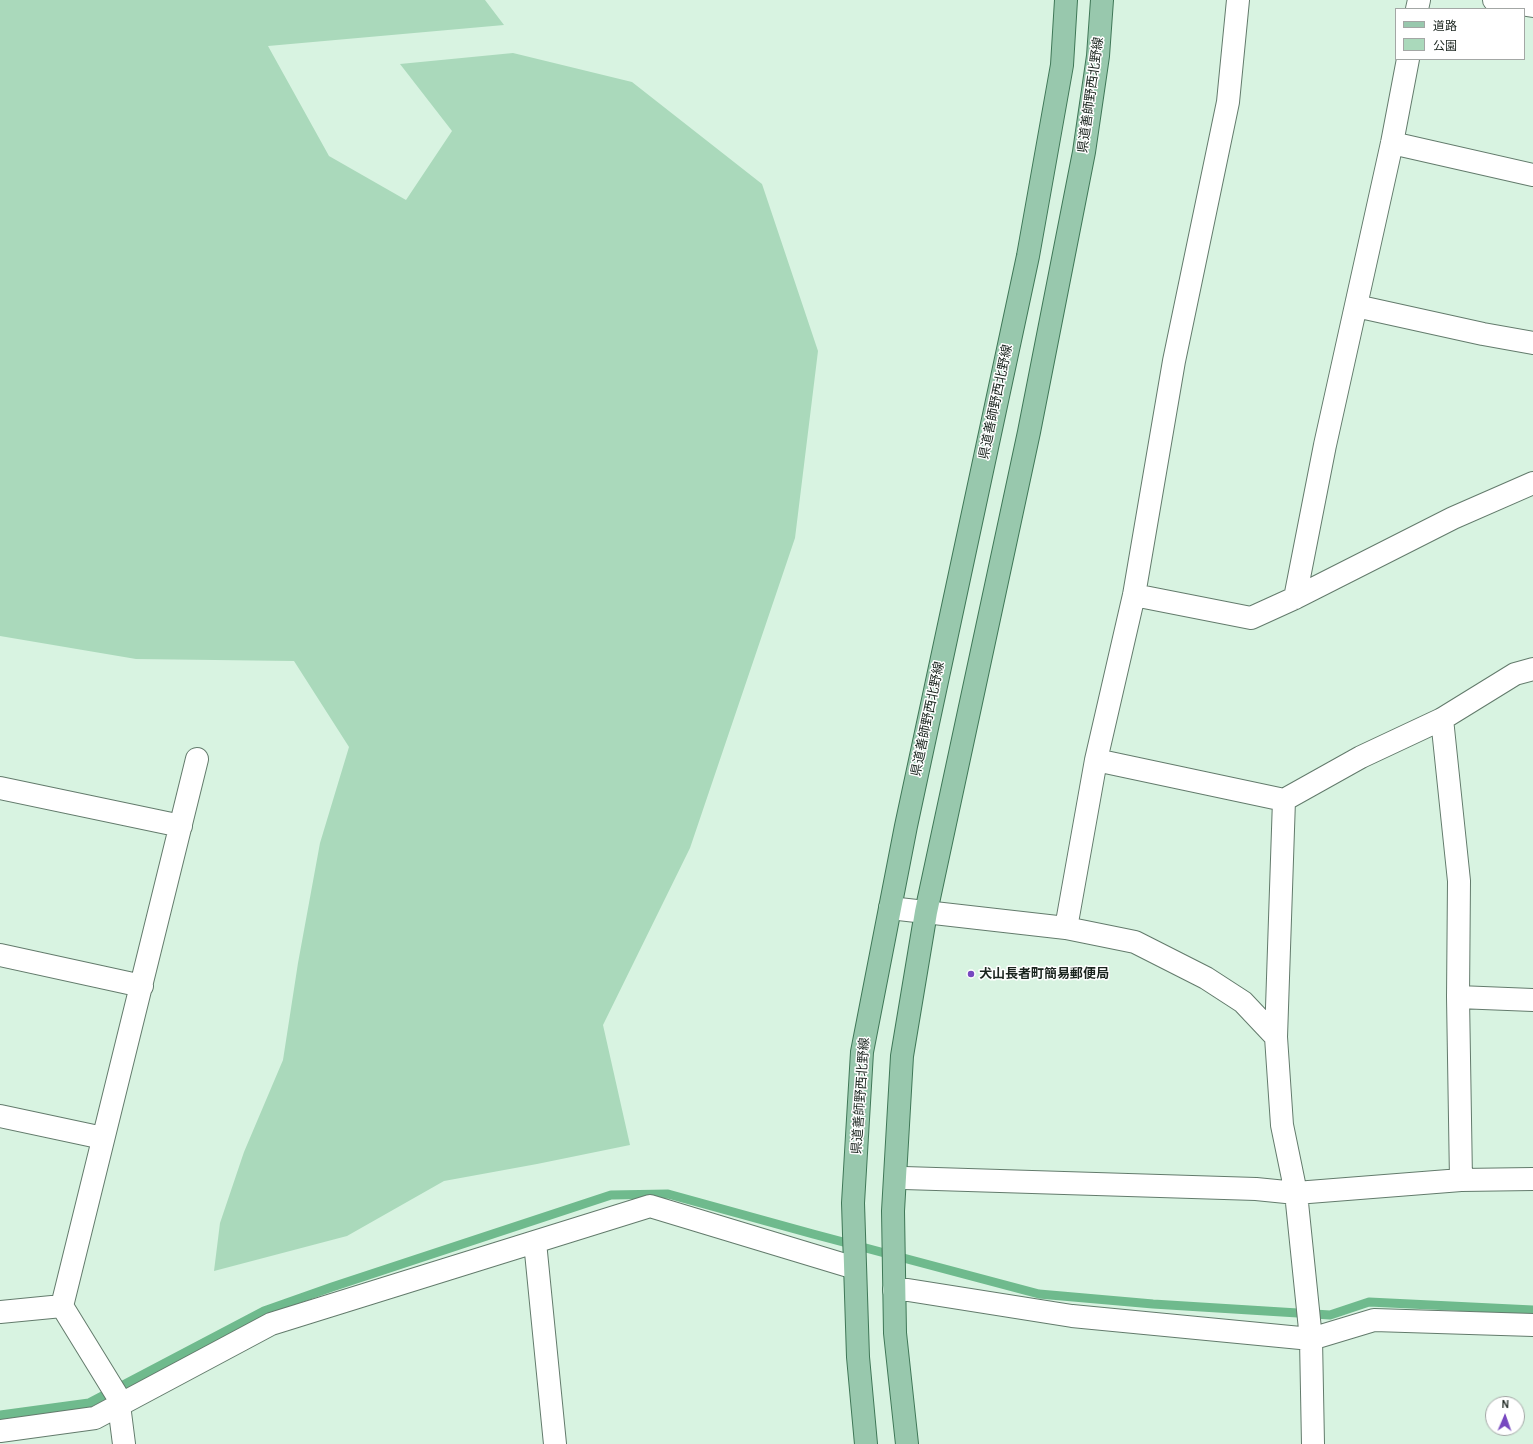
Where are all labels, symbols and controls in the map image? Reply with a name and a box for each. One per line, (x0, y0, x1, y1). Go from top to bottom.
legend (1395, 8, 1525, 60)
text: 道路 (1433, 19, 1457, 33)
street label: 県道善師野西北野線 (1075, 36, 1107, 154)
text: 公園 (1433, 39, 1457, 53)
street label: 県道善師野西北野線 (976, 343, 1016, 461)
street label: 県道善師野西北野線 (908, 660, 948, 778)
place label: 犬山長者町簡易郵便局 (979, 966, 1109, 982)
marker: 犬山長者町簡易郵便局 (966, 969, 976, 979)
street label: 県道善師野西北野線 (849, 1037, 873, 1155)
north arrow (1485, 1396, 1525, 1436)
text: N (1501, 1398, 1510, 1411)

